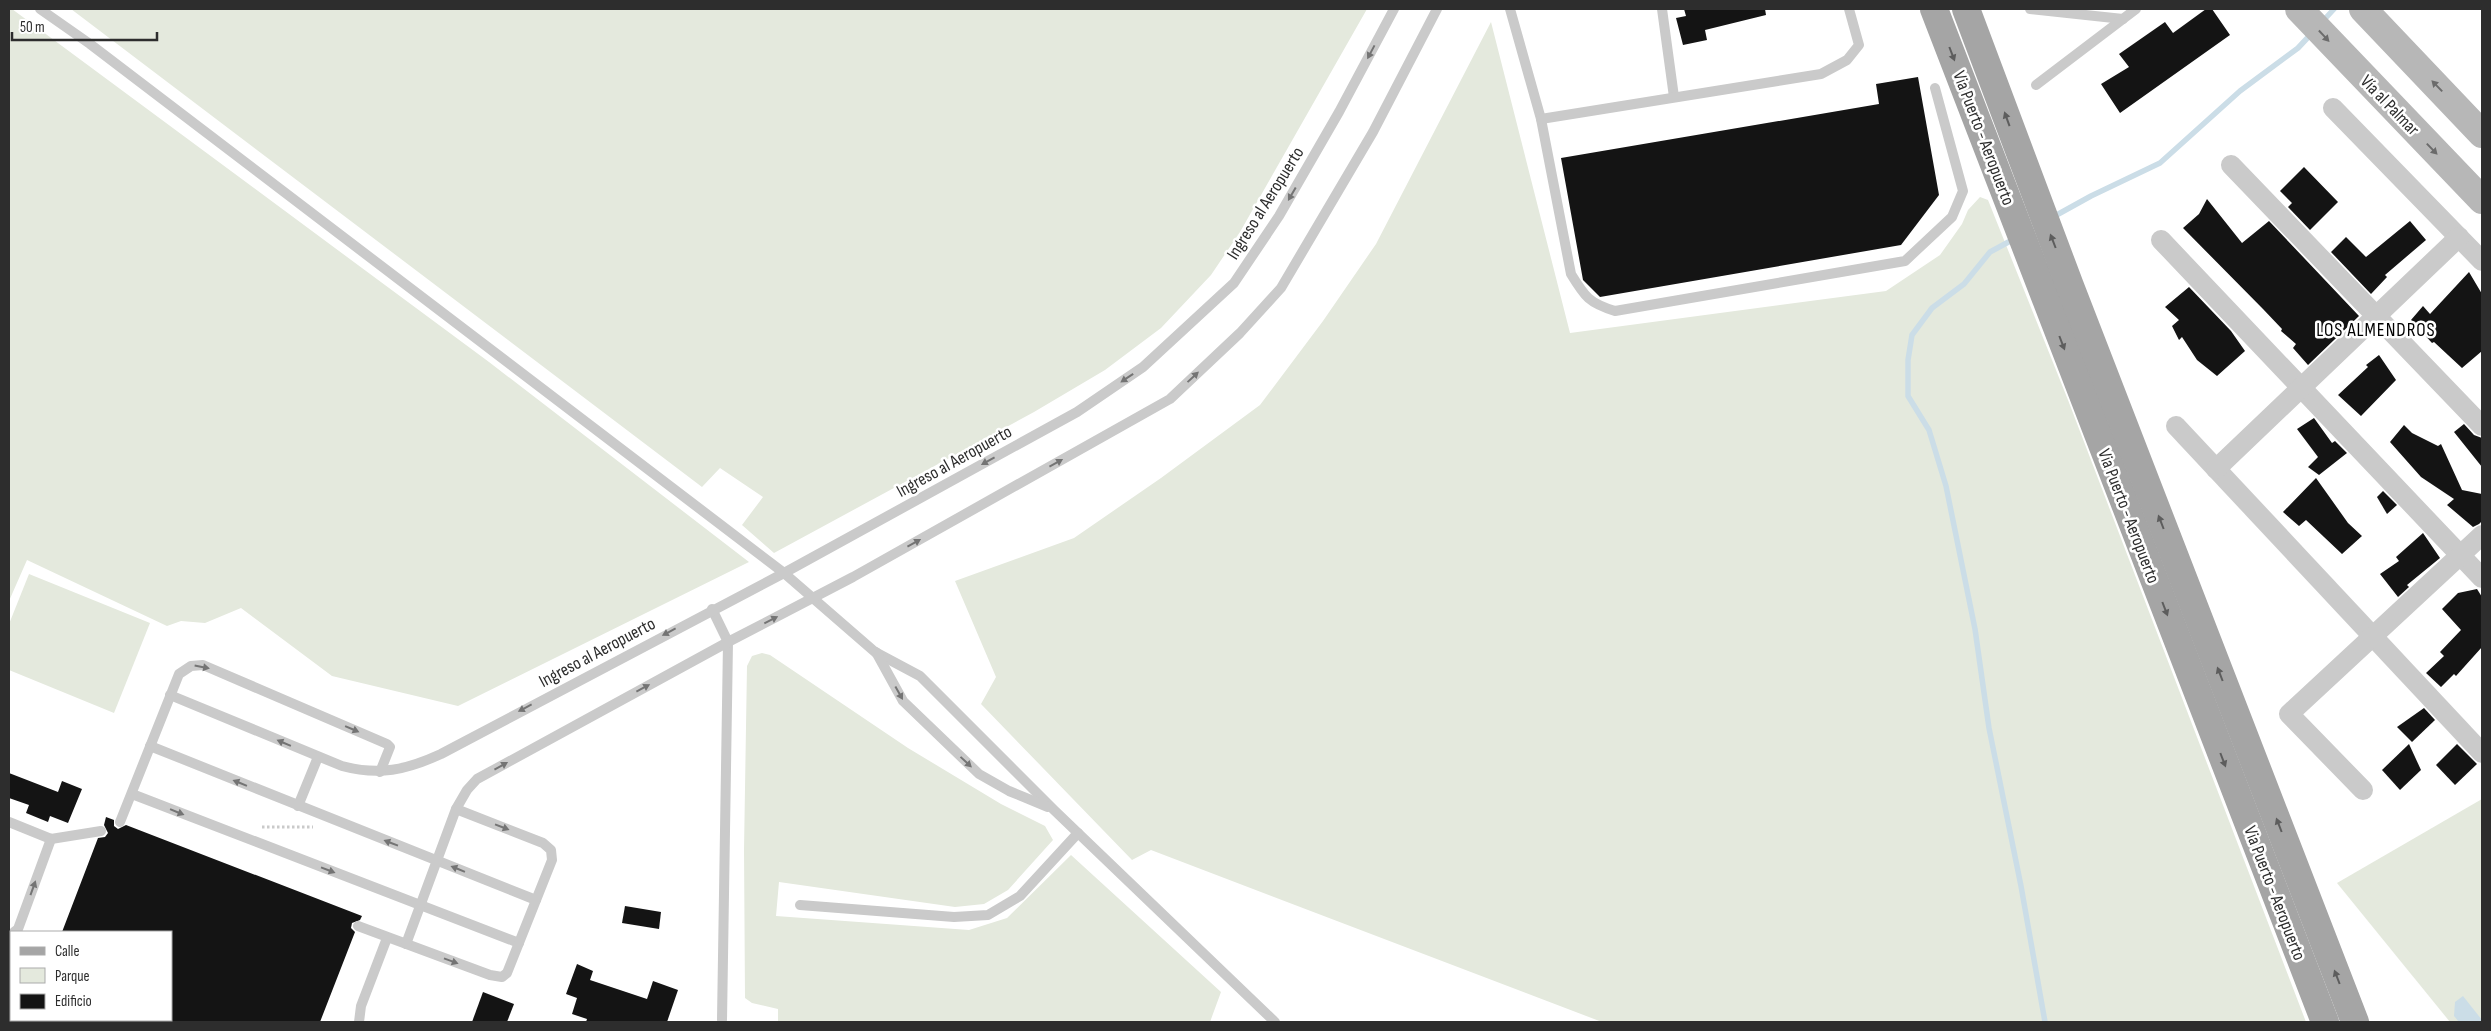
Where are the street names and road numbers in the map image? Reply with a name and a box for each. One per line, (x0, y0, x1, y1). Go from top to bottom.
street label: Via Puerto - Aeropuerto (1948, 68, 2019, 208)
street label: Vía al Palmar (2356, 71, 2423, 140)
street label: Ingreso al Aeropuerto (1222, 143, 1308, 263)
street label: Ingreso al Aeropuerto (893, 421, 1016, 502)
street label: Via Puerto - Aeropuerto (2093, 446, 2164, 586)
street label: Ingreso al Aeropuerto (536, 613, 659, 692)
street label: Via Puerto - Aeropuerto (2239, 823, 2310, 963)

